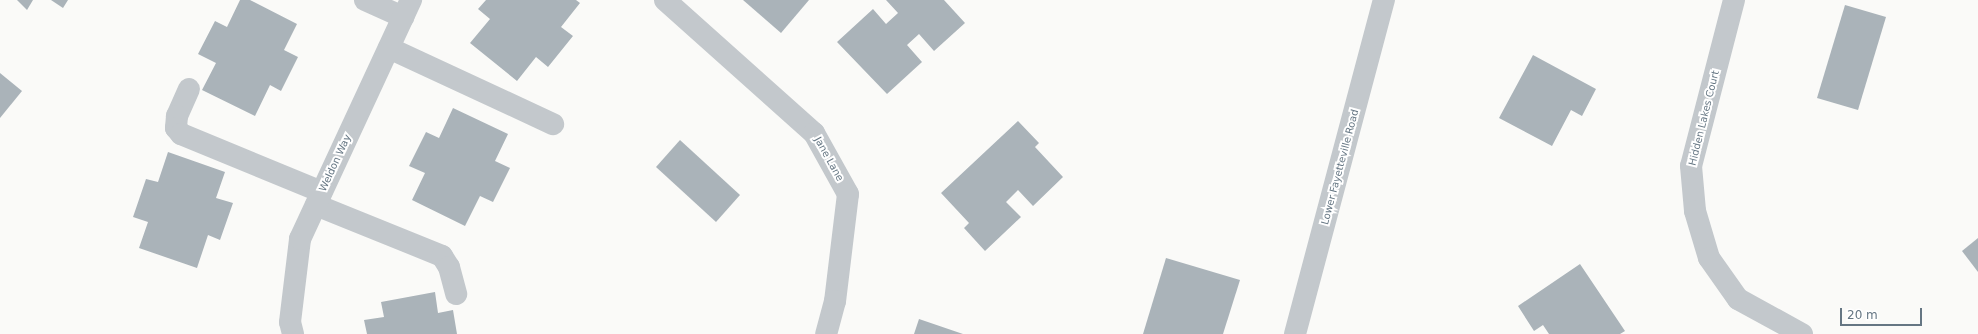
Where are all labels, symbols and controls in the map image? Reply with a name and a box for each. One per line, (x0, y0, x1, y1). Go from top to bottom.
street label: Hidden Lakes Court (1686, 69, 1722, 167)
street label: Lower Fayetteville Road (1319, 108, 1361, 226)
street label: Weldon Way (317, 133, 353, 193)
street label: Jane Lane (812, 135, 846, 183)
scale bar (1842, 300, 1924, 326)
text: 20 m (1847, 308, 1878, 322)

